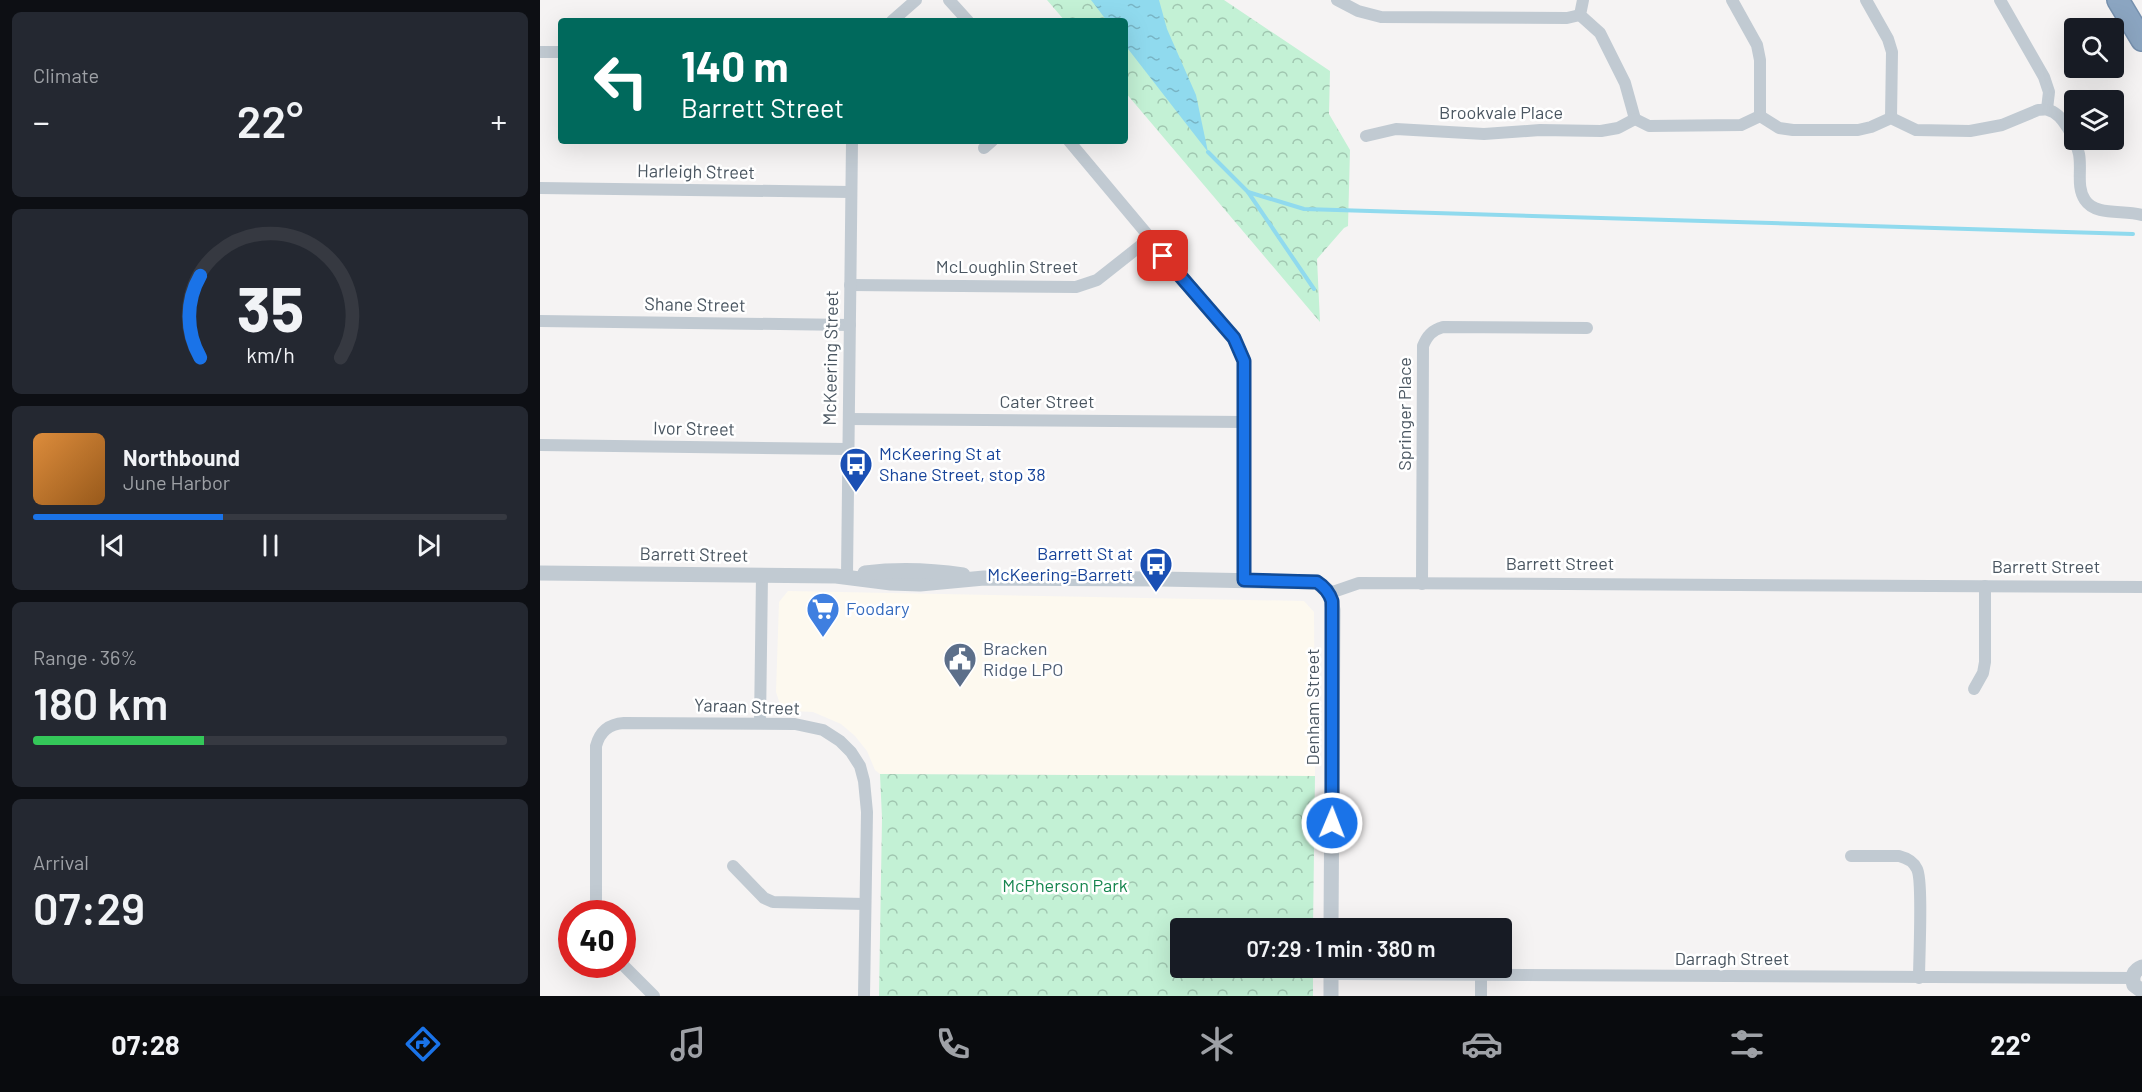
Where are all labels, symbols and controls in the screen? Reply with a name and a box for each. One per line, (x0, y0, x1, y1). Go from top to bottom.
map controls (2064, 18, 2124, 150)
button: search (2064, 18, 2124, 78)
text: 140 m (681, 40, 789, 90)
icon: left (582, 42, 660, 120)
text: Climate (33, 63, 99, 87)
button: layers (2064, 90, 2124, 150)
text: Barrett Street (681, 91, 844, 123)
text: 22° (237, 93, 303, 147)
text: − (33, 101, 50, 141)
text: + (490, 101, 507, 141)
street label: Brookvale Place (1439, 101, 1563, 123)
street label: Harleigh Street (637, 159, 755, 183)
pin (1137, 230, 1188, 281)
icon: arrive (1146, 239, 1179, 272)
street label: McLoughlin Street (936, 255, 1078, 277)
text: 35 (236, 270, 304, 344)
street label: McKeering Street (818, 290, 842, 426)
street label: Shane Street (644, 292, 746, 316)
text: km/h (246, 343, 294, 368)
street label: Springer Place (1393, 357, 1415, 471)
street label: Cater Street (999, 390, 1095, 412)
street label: Ivor Street (653, 416, 735, 440)
place label: McKeering St at Shane Street, stop 38 (879, 442, 1046, 485)
text: Northbound (123, 444, 240, 470)
bus stop icon: McKeering St at Shane Street, stop 38 (838, 446, 874, 493)
text: June Harbor (123, 470, 230, 494)
icon: previous (96, 529, 129, 562)
icon: pause (254, 529, 287, 562)
icon: next (412, 529, 445, 562)
street label: Barrett Street (639, 542, 749, 566)
place label: Barrett St at McKeering-Barrett (987, 542, 1133, 585)
bus stop icon: Barrett St at McKeering-Barrett (1138, 546, 1174, 593)
street label: Barrett Street (1506, 552, 1614, 574)
street label: Barrett Street (1992, 555, 2100, 577)
supermarket icon: Foodary (805, 591, 841, 638)
place label: Foodary (846, 597, 910, 619)
place label: Bracken Ridge LPO (983, 637, 1063, 680)
public building icon: Bracken Ridge LPO (942, 641, 978, 688)
text: Range · 36% (33, 645, 137, 669)
street label: Denham Street (1301, 649, 1323, 765)
text: 180 km (33, 675, 168, 729)
street label: Yaraan Street (694, 693, 800, 719)
position arrow (1300, 791, 1364, 855)
text: Arrival (33, 850, 89, 874)
park label: McPherson Park (1002, 874, 1128, 896)
text: 07:29 (33, 880, 145, 934)
speed limit sign: 40 (558, 900, 636, 978)
text: 07:29 · 1 min · 380 m (1247, 935, 1435, 961)
street label: Darragh Street (1675, 947, 1789, 969)
icon: directions (402, 1023, 444, 1065)
icon: music (667, 1023, 709, 1065)
icon: phone (932, 1023, 974, 1065)
icon: climate (1196, 1023, 1238, 1065)
icon: car (1461, 1023, 1503, 1065)
icon: filters (1726, 1023, 1768, 1065)
text: 07:28 (111, 1028, 180, 1060)
text: 22° (1990, 1028, 2031, 1060)

